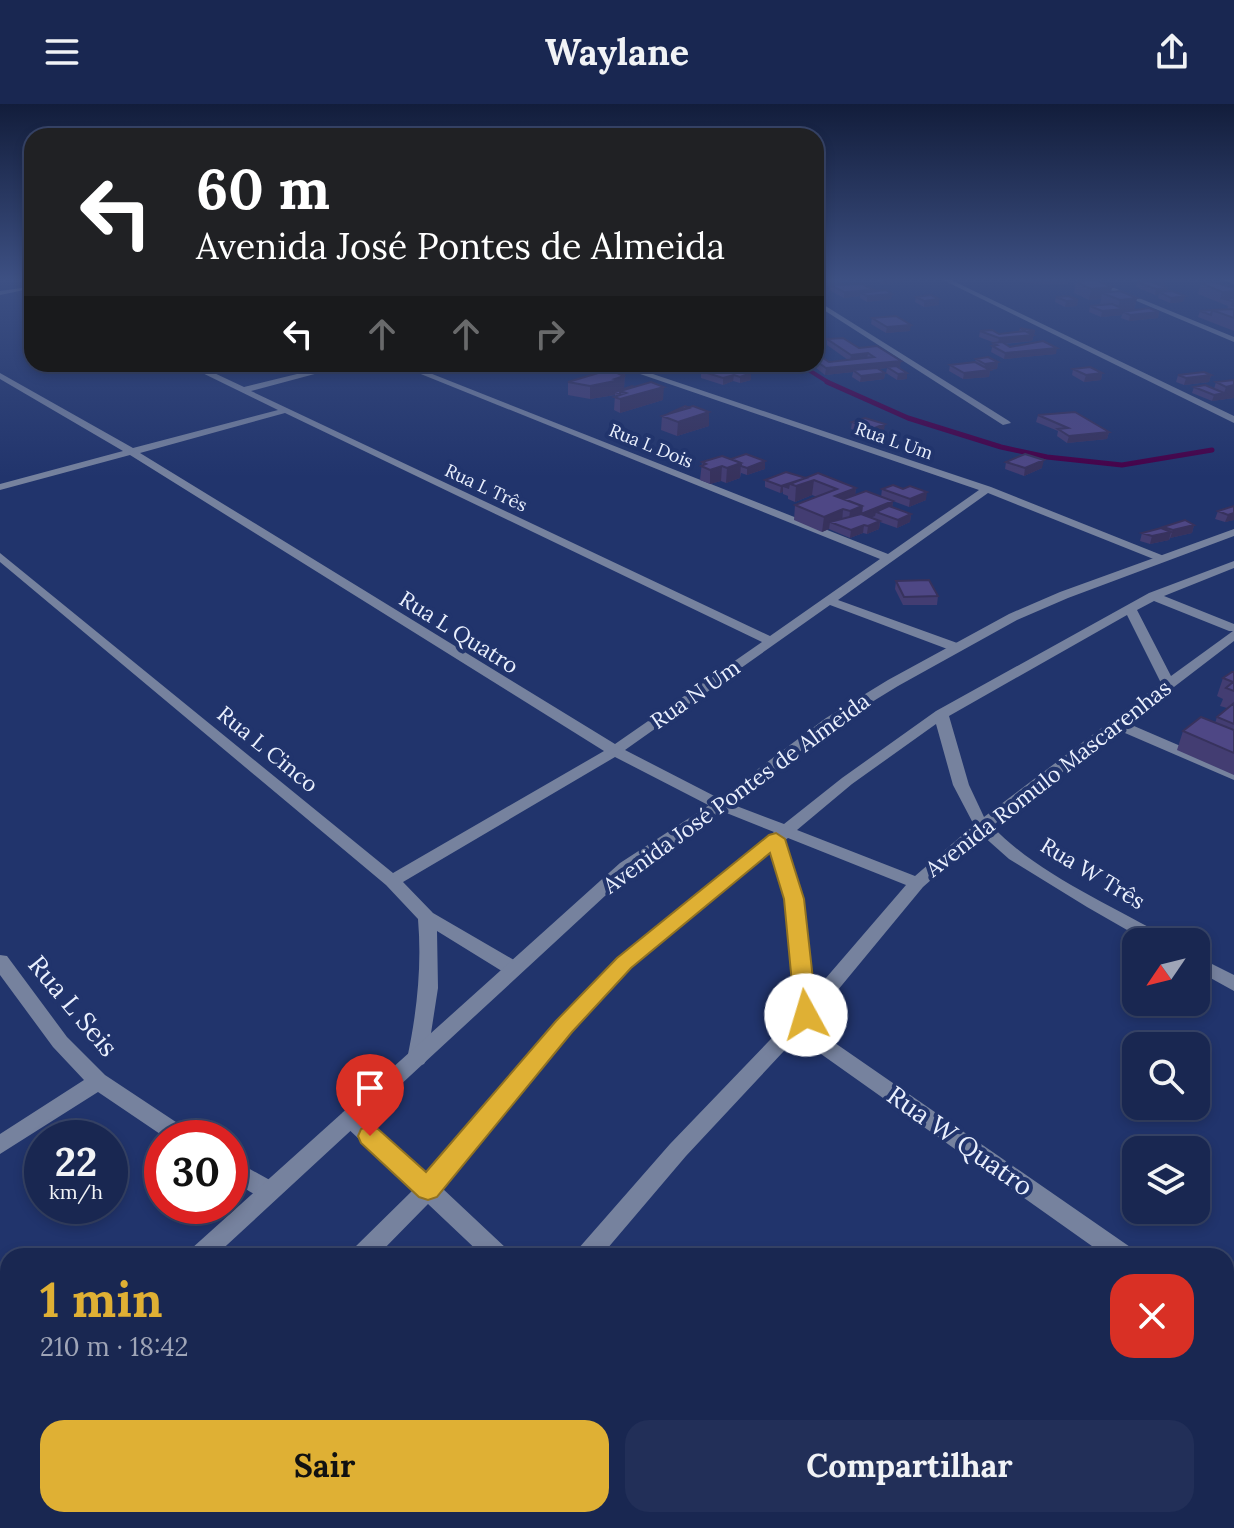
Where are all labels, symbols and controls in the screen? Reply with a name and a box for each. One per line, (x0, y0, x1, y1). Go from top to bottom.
text: Waylane (545, 29, 689, 75)
icon: menu (40, 30, 84, 74)
icon: share (1150, 30, 1194, 74)
text: 60 m (196, 153, 330, 224)
icon: left (64, 160, 168, 264)
text: Avenida José Pontes de Almeida (196, 223, 725, 269)
icon: left (276, 312, 320, 356)
icon: ahead (360, 312, 404, 356)
icon: ahead (444, 312, 488, 356)
icon: right (528, 312, 572, 356)
street label: Rua L Um (852, 416, 936, 465)
street label: Rua L Dois (606, 418, 697, 473)
street label: Rua L Três (441, 458, 531, 517)
street label: Rua L Quatro (394, 584, 524, 680)
street label: Rua N Um (645, 653, 745, 735)
street label: Avenida Romulo Mascarenhas (919, 673, 1176, 883)
street label: Avenida José Pontes de Almeida (596, 687, 875, 900)
street label: Rua L Cinco (212, 700, 324, 798)
street label: Rua W Três (1036, 831, 1150, 915)
north arrow (1122, 928, 1210, 1016)
map controls (1122, 928, 1210, 1224)
street label: Rua L Seis (21, 948, 125, 1063)
position arrow (764, 973, 848, 1057)
button: search (1122, 1032, 1210, 1120)
pin (336, 1054, 404, 1136)
icon: arrive (348, 1066, 392, 1110)
street label: Rua W Quatro (881, 1078, 1040, 1203)
speed limit sign: 30 (144, 1120, 248, 1224)
text: 22 (55, 1136, 97, 1187)
button: layers (1122, 1136, 1210, 1224)
text: km/h (49, 1179, 103, 1204)
text: 1 min (40, 1269, 163, 1330)
button: close (1110, 1274, 1194, 1358)
text: 210 m · 18:42 (40, 1330, 188, 1363)
button: Sair (40, 1420, 609, 1512)
button: Compartilhar (625, 1420, 1194, 1512)

